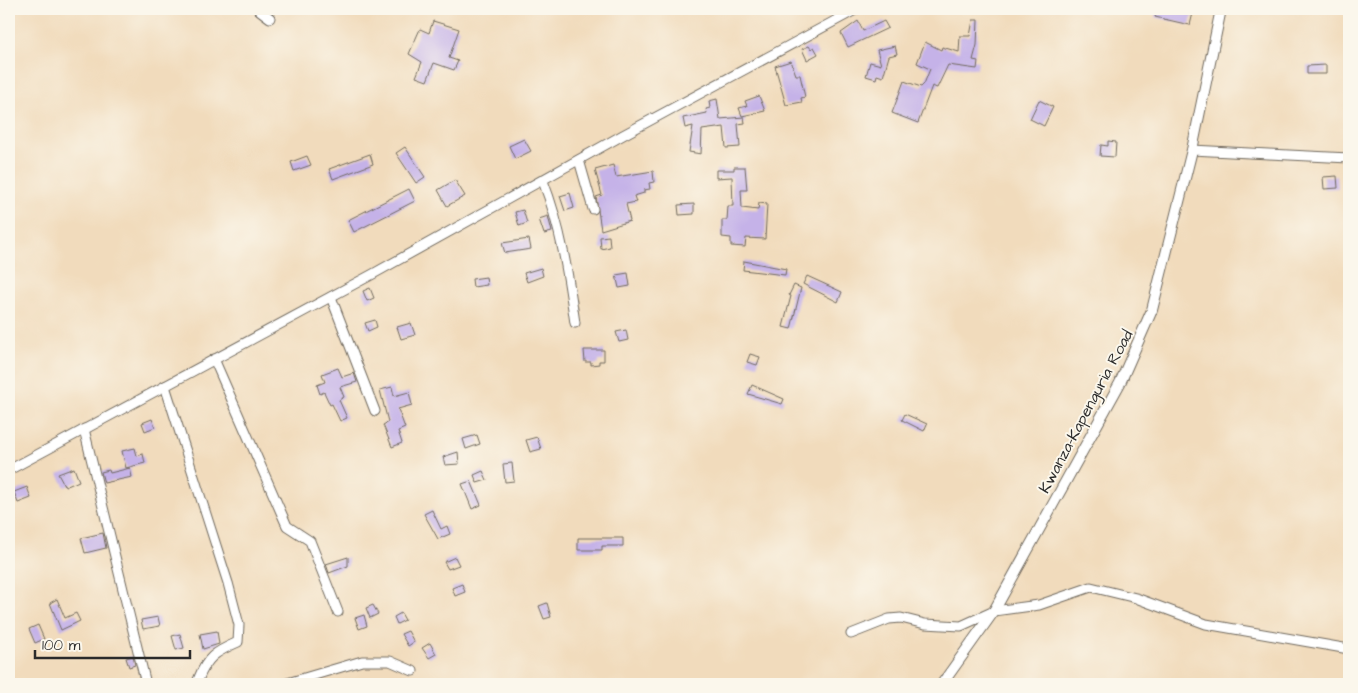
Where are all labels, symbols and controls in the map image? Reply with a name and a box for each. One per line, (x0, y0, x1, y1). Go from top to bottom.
street label: Kwanza-Kapenguria Road (1033, 326, 1139, 497)
scale bar (35, 628, 190, 660)
text: 100 m (42, 635, 81, 656)

